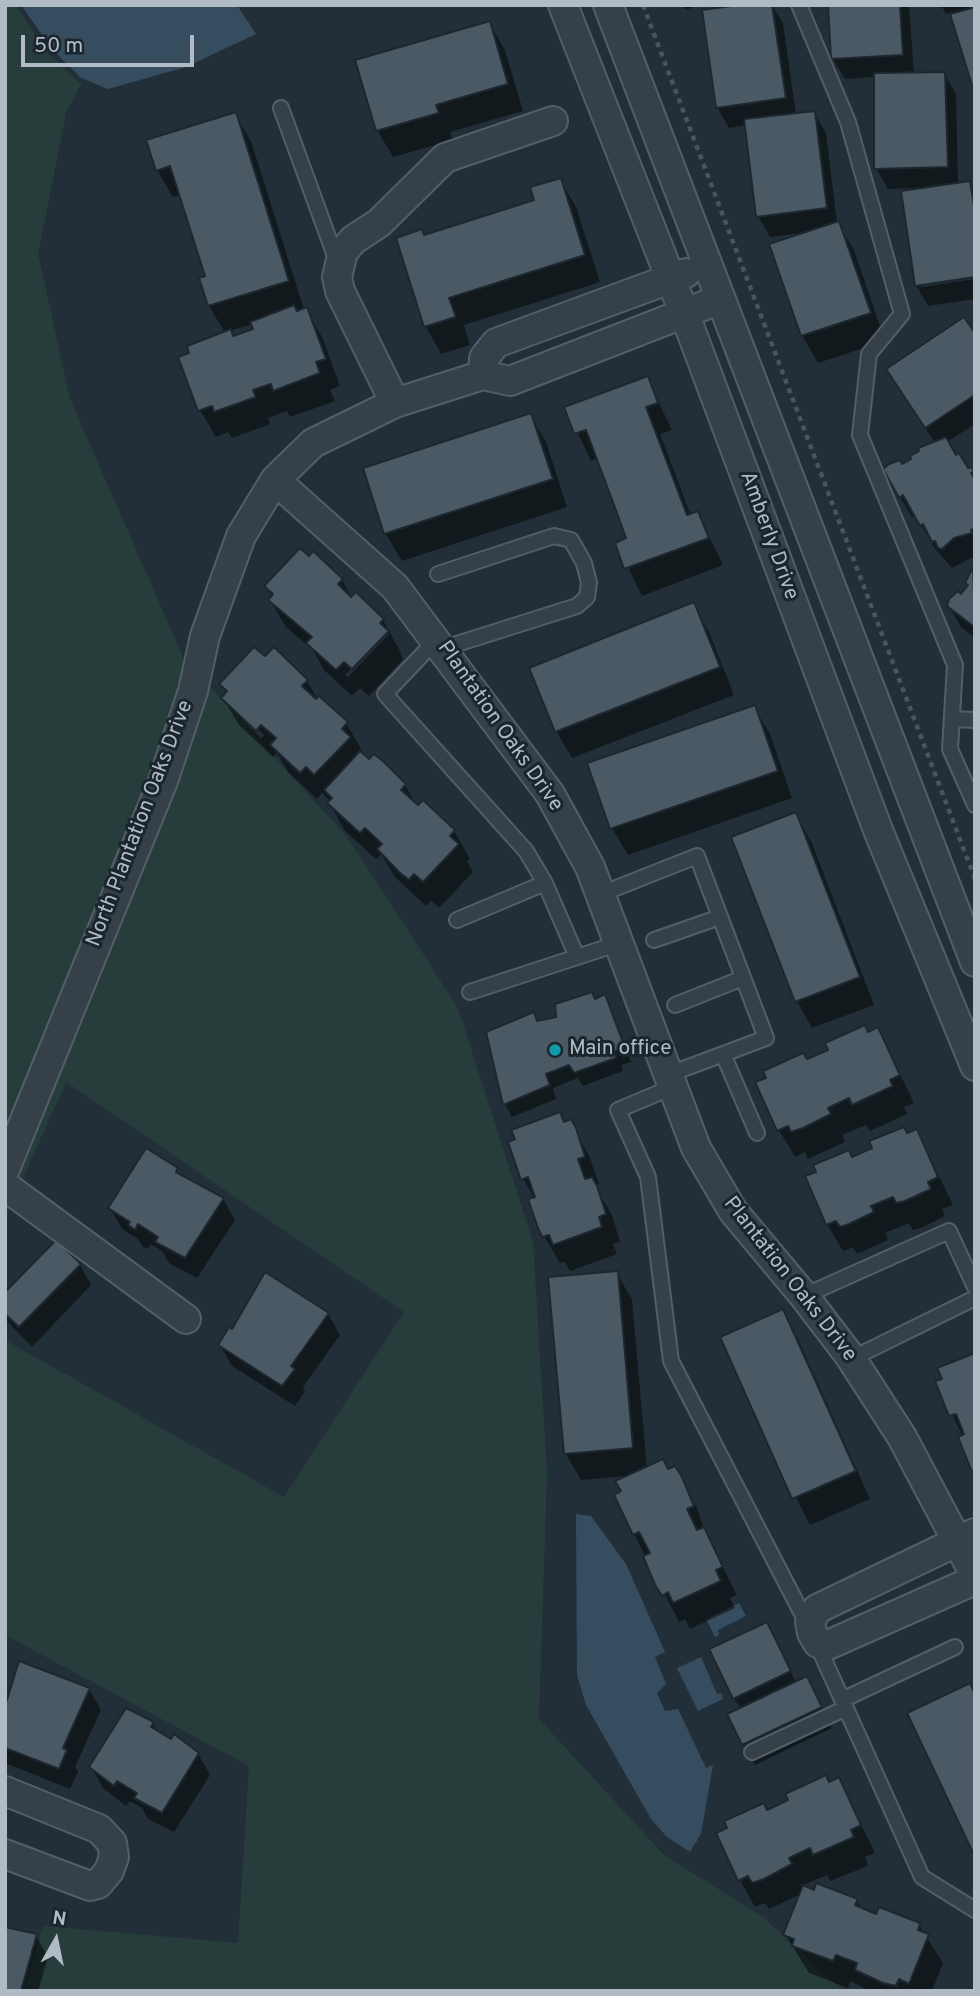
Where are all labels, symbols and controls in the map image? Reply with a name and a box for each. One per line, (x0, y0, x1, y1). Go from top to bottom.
scale bar (24, 21, 198, 65)
text: 50 m (34, 33, 83, 60)
street label: Amberly Drive (733, 468, 803, 604)
street label: Plantation Oaks Drive (431, 637, 567, 817)
street label: North Plantation Oaks Drive (82, 697, 200, 951)
place label: Main office (569, 1037, 672, 1063)
marker: Main office (547, 1042, 563, 1058)
street label: Plantation Oaks Drive (717, 1192, 861, 1368)
north arrow (21, 1905, 91, 1975)
text: N (51, 1906, 68, 1932)

